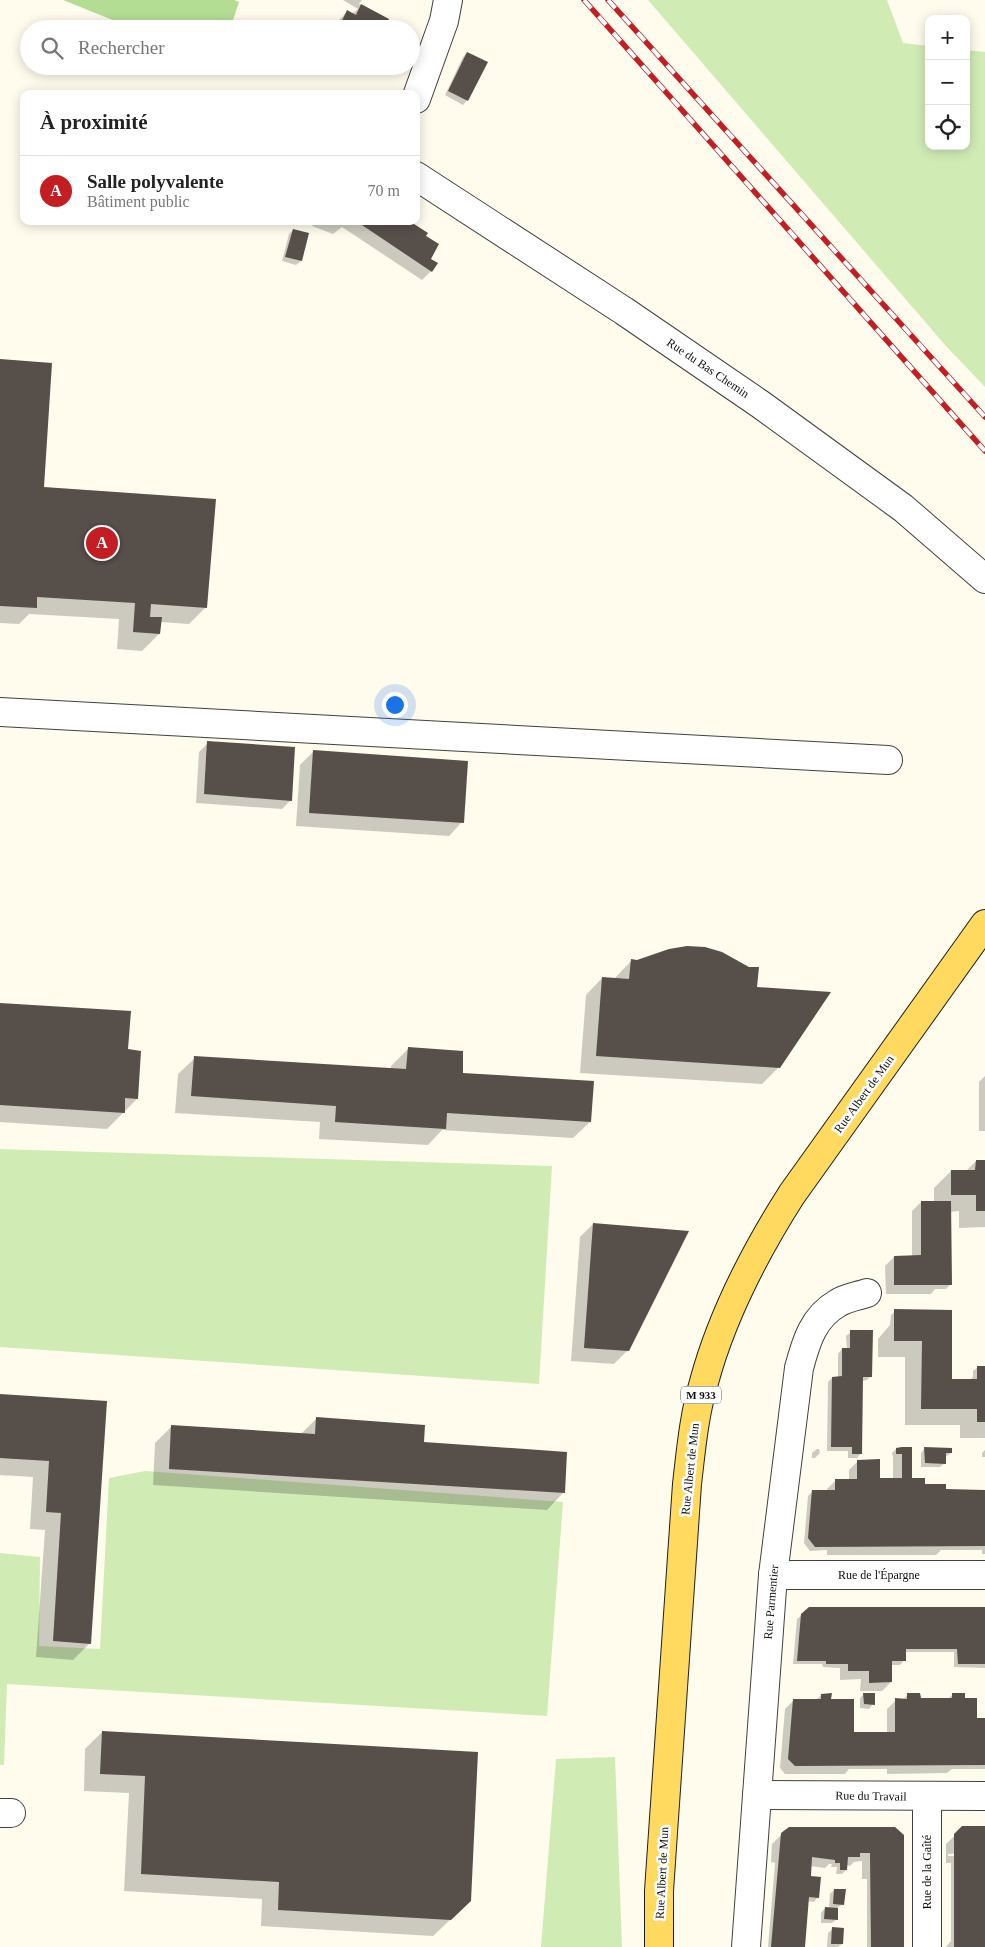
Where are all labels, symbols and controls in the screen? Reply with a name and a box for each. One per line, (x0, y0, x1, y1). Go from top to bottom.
map controls (925, 15, 970, 150)
button: + (925, 15, 970, 60)
search box (20, 20, 420, 75)
icon: search (38, 34, 66, 62)
text: Rechercher (78, 37, 165, 58)
button: − (925, 60, 970, 105)
button: locate (925, 105, 970, 150)
text: À proximité (40, 110, 148, 134)
text: Salle polyvalente (87, 171, 224, 192)
text: A (50, 182, 62, 199)
text: 70 m (368, 182, 400, 199)
text: Bâtiment public (87, 193, 190, 210)
street label: Rue du Bas Chemin (664, 335, 752, 401)
pin: A (86, 524, 118, 562)
your location (382, 692, 408, 718)
street label: Rue Albert de Mun (831, 1053, 897, 1135)
road number: M 933 (681, 1386, 721, 1404)
street label: Rue Albert de Mun (678, 1422, 702, 1516)
street label: Rue Parmentier (761, 1564, 781, 1640)
street label: Rue de l'Épargne (838, 1568, 920, 1582)
street label: Rue du Travail (835, 1788, 907, 1804)
street label: Rue Albert de Mun (653, 1827, 671, 1919)
street label: Rue de la Gaîté (920, 1835, 934, 1909)

